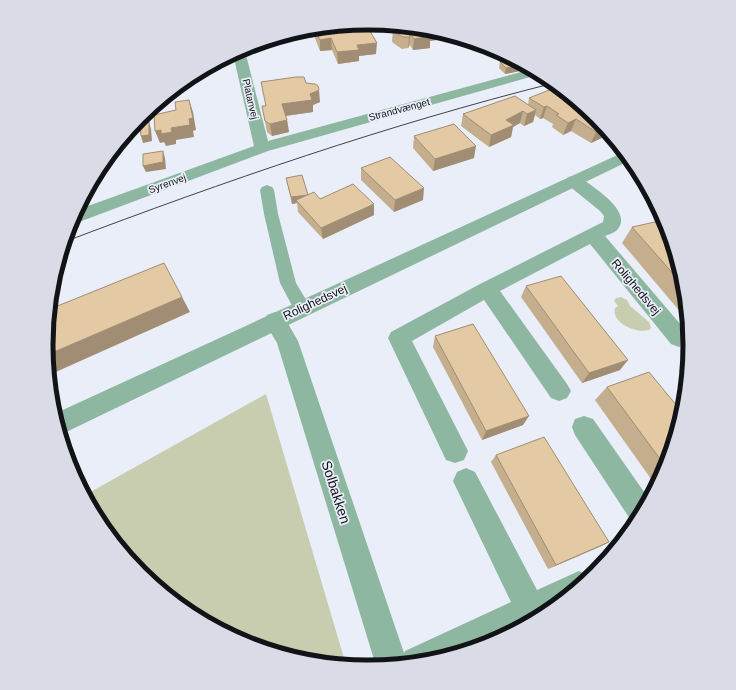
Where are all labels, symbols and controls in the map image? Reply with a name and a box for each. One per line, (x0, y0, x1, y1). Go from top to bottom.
street label: Platanvej (241, 78, 260, 120)
street label: Strandvænget (367, 96, 431, 123)
street label: Syrenvej (147, 172, 187, 195)
street label: Rolighedsvej (609, 256, 663, 318)
street label: Rolighedsvej (281, 281, 349, 323)
street label: Solbakken (318, 458, 354, 526)

